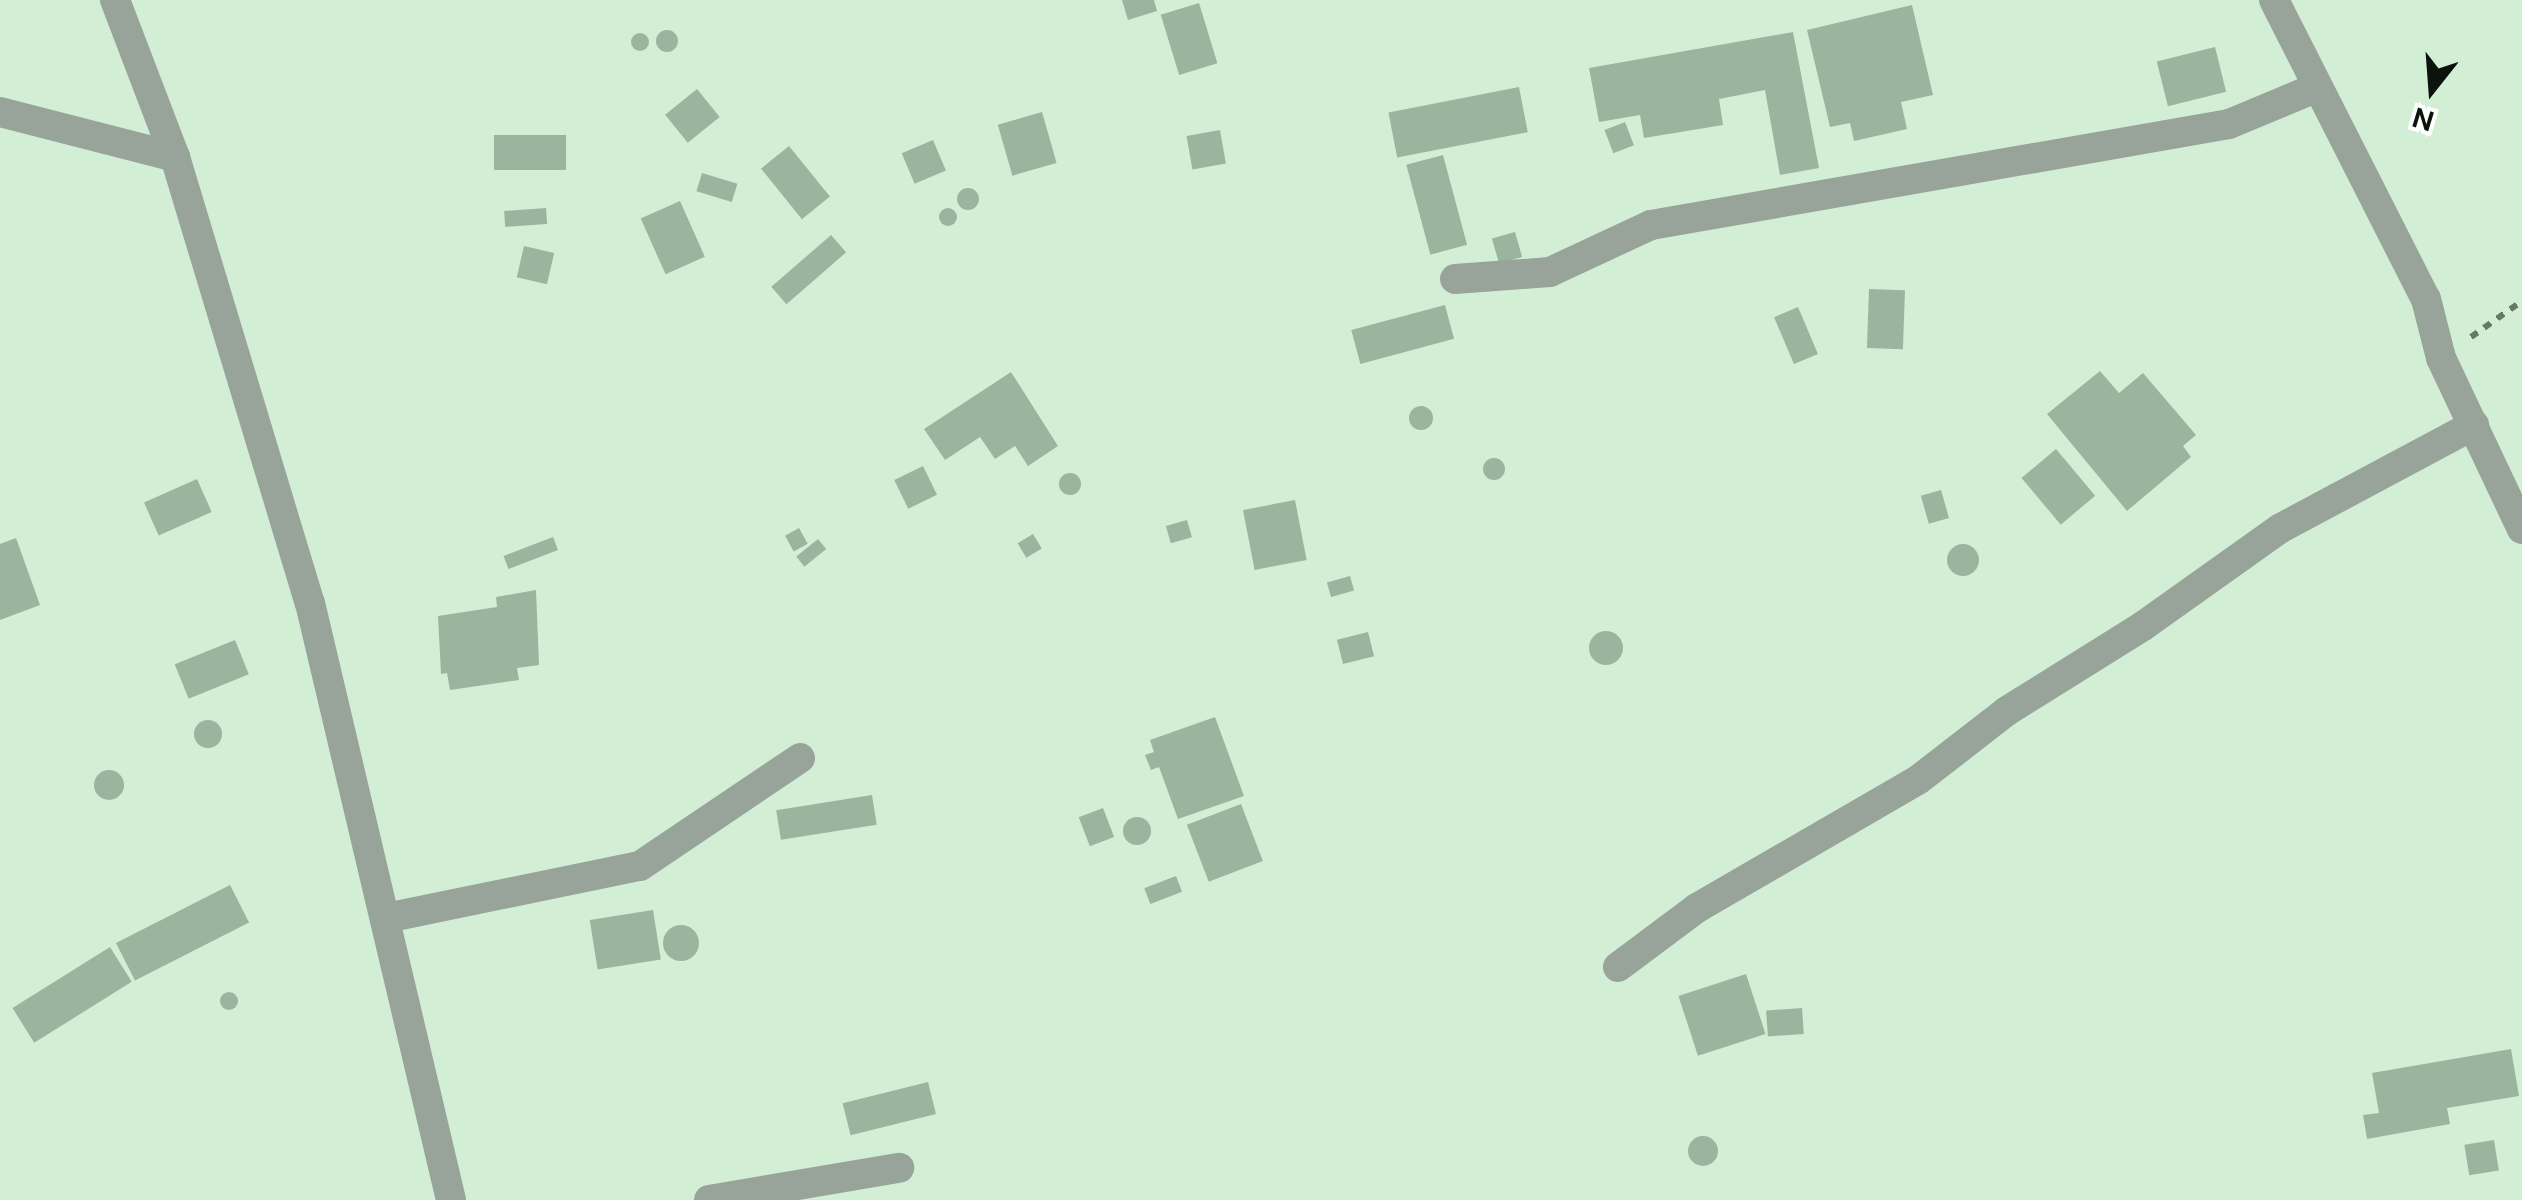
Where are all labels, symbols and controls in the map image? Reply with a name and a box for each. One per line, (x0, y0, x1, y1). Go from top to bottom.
north arrow (2382, 40, 2482, 140)
text: N (2408, 98, 2438, 140)

